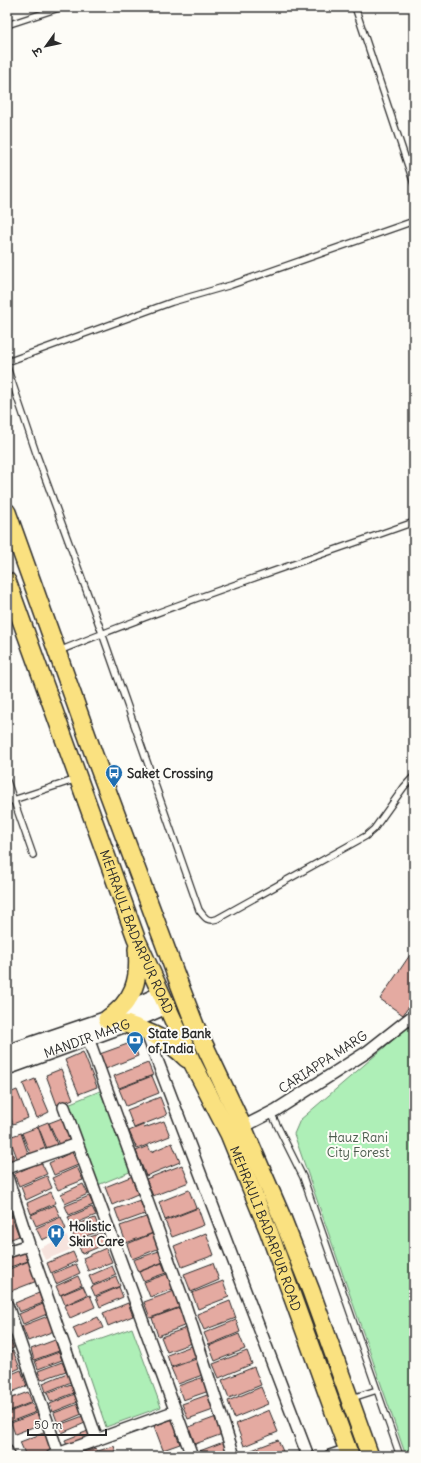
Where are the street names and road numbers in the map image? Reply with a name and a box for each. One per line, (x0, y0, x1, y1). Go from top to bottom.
street label: MEHRAULI BADARPUR ROAD (96, 847, 178, 1016)
street label: MANDIR MARG (42, 1015, 132, 1061)
street label: CARIAPPA MARG (275, 1027, 371, 1097)
street label: MEHRAULI BADARPUR ROAD (226, 1143, 305, 1313)

